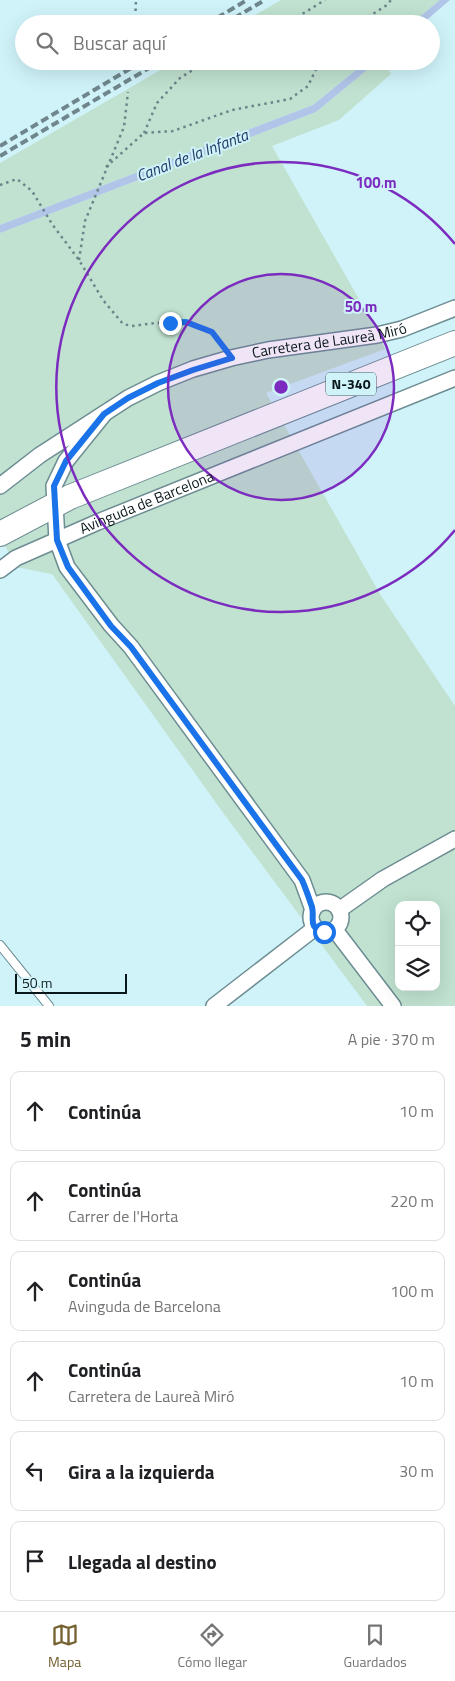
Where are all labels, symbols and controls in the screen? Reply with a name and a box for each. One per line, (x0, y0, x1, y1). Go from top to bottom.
search box (15, 15, 440, 70)
text: Buscar aquí (73, 28, 166, 57)
icon: search (33, 29, 61, 57)
water label: Canal de la Infanta (133, 122, 252, 187)
text: 100 m (355, 171, 397, 194)
text: 50 m (345, 295, 377, 318)
route end (159, 312, 182, 335)
street label: Carretera de Laureà Miró (250, 316, 410, 364)
road number: N-340 (326, 372, 376, 396)
centre of rings (272, 378, 290, 396)
street label: Avinguda de Barcelona (76, 464, 218, 540)
map controls (395, 901, 440, 991)
button: locate (395, 901, 440, 946)
route start (313, 921, 336, 944)
button: layers (395, 946, 440, 991)
scale bar (15, 971, 128, 994)
text: 50 m (22, 972, 52, 993)
text: 5 min (20, 1023, 71, 1055)
text: A pie · 370 m (348, 1027, 435, 1051)
icon: ahead (21, 1097, 49, 1125)
text: Continúa (68, 1097, 141, 1126)
text: 10 m (399, 1099, 434, 1123)
text: Continúa (68, 1175, 141, 1204)
icon: ahead (21, 1187, 49, 1215)
text: 220 m (390, 1189, 434, 1213)
text: Carrer de l'Horta (68, 1204, 178, 1228)
text: Continúa (68, 1265, 141, 1294)
icon: ahead (21, 1277, 49, 1305)
text: 100 m (390, 1279, 434, 1303)
text: Avinguda de Barcelona (68, 1294, 221, 1318)
text: Continúa (68, 1355, 141, 1384)
icon: ahead (21, 1367, 49, 1395)
text: 10 m (399, 1369, 434, 1393)
text: Carretera de Laureà Miró (68, 1384, 234, 1408)
icon: left (21, 1457, 49, 1485)
text: Gira a la izquierda (68, 1457, 215, 1486)
text: 30 m (399, 1459, 434, 1483)
icon: arrive (21, 1547, 49, 1575)
text: Llegada al destino (68, 1547, 217, 1576)
tab: Mapa (48, 1621, 81, 1672)
tab: Cómo llegar (178, 1621, 247, 1672)
tab: Guardados (343, 1621, 407, 1672)

